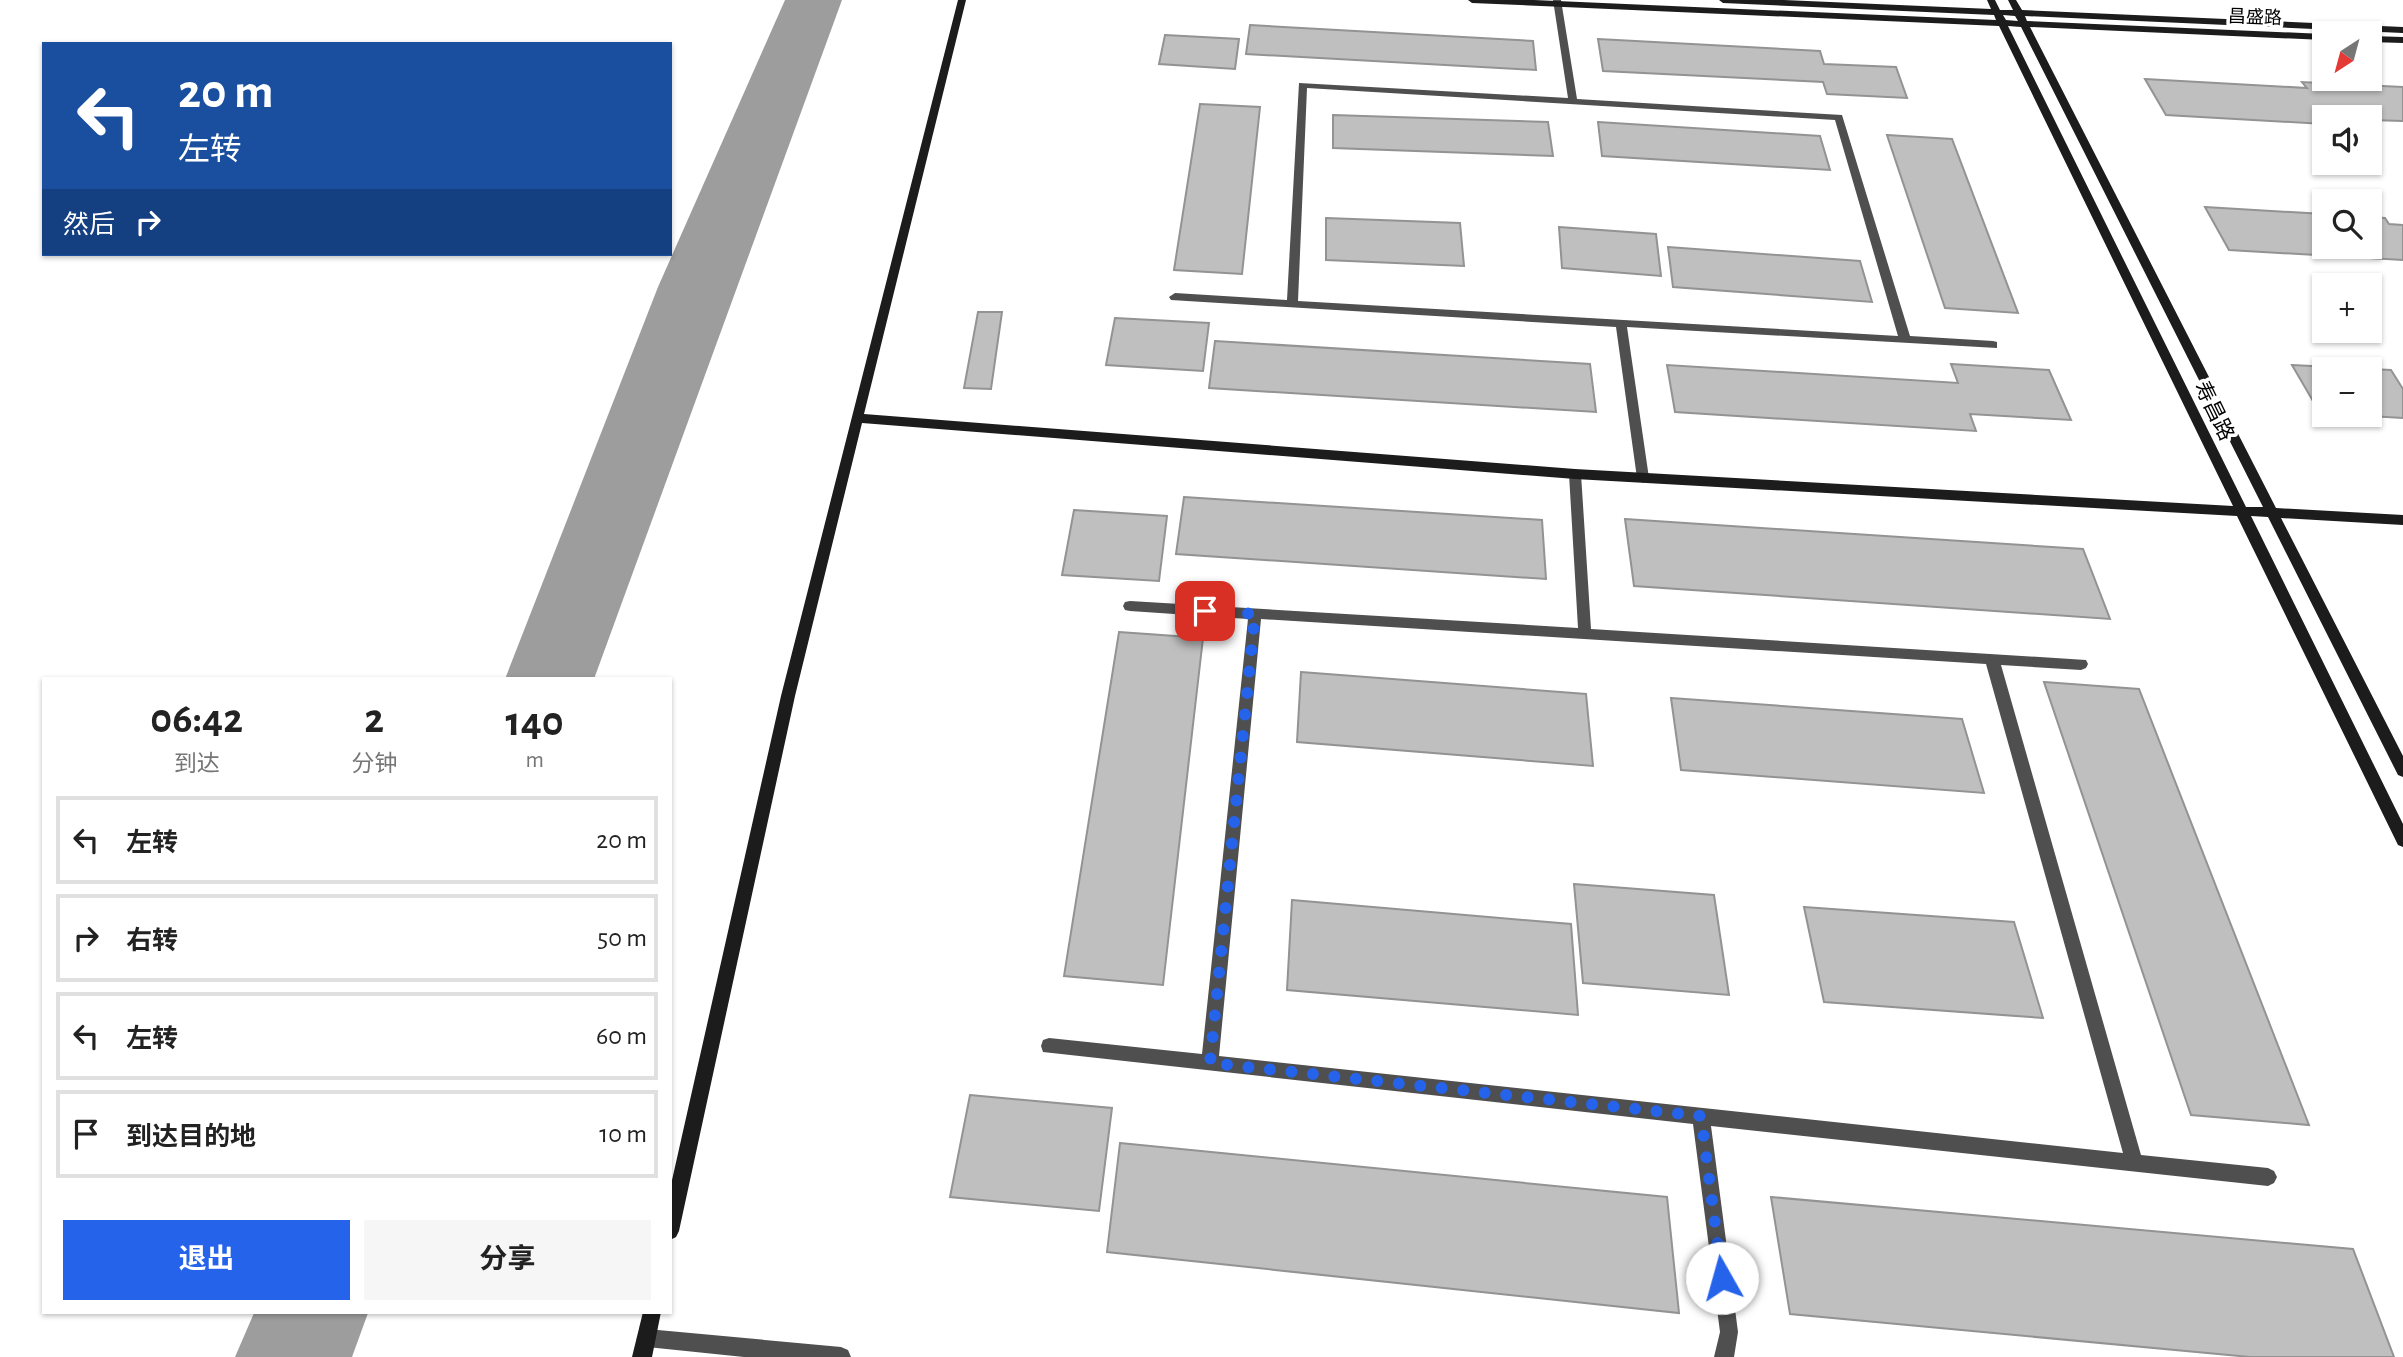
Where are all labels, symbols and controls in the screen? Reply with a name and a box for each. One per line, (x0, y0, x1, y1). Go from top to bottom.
street label: 昌盛路 (2228, 6, 2282, 28)
north arrow (2312, 21, 2382, 91)
map controls (2312, 21, 2382, 427)
text: 20 m (178, 68, 274, 117)
icon: left (63, 70, 154, 161)
button: sound (2312, 105, 2382, 175)
text: 左转 (178, 134, 242, 166)
button: search (2312, 189, 2382, 259)
icon: right (129, 203, 167, 241)
text: 然后 (63, 212, 115, 238)
button: + (2312, 273, 2382, 343)
button: − (2312, 357, 2382, 427)
street label: 寿昌路 (2191, 378, 2238, 444)
pin (1175, 581, 1235, 641)
icon: arrive (1186, 592, 1224, 630)
text: 06:42 (150, 698, 243, 740)
text: 2 (364, 698, 384, 740)
text: 140 (506, 701, 564, 743)
text: m (525, 749, 544, 772)
text: 到达 (174, 753, 220, 776)
text: 分钟 (351, 753, 397, 776)
icon: left (67, 821, 105, 859)
text: 20 m (596, 827, 647, 853)
text: 左转 (126, 830, 178, 856)
icon: right (67, 919, 105, 957)
text: 50 m (597, 925, 647, 951)
text: 右转 (126, 928, 178, 954)
icon: left (67, 1017, 105, 1055)
text: 60 m (596, 1023, 647, 1049)
text: 左转 (126, 1026, 178, 1052)
icon: arrive (67, 1115, 105, 1153)
text: 10 m (599, 1121, 647, 1147)
text: 到达目的地 (126, 1124, 256, 1150)
button: 退出 (63, 1220, 350, 1300)
button: 分享 (364, 1220, 651, 1300)
position arrow (1685, 1241, 1759, 1315)

